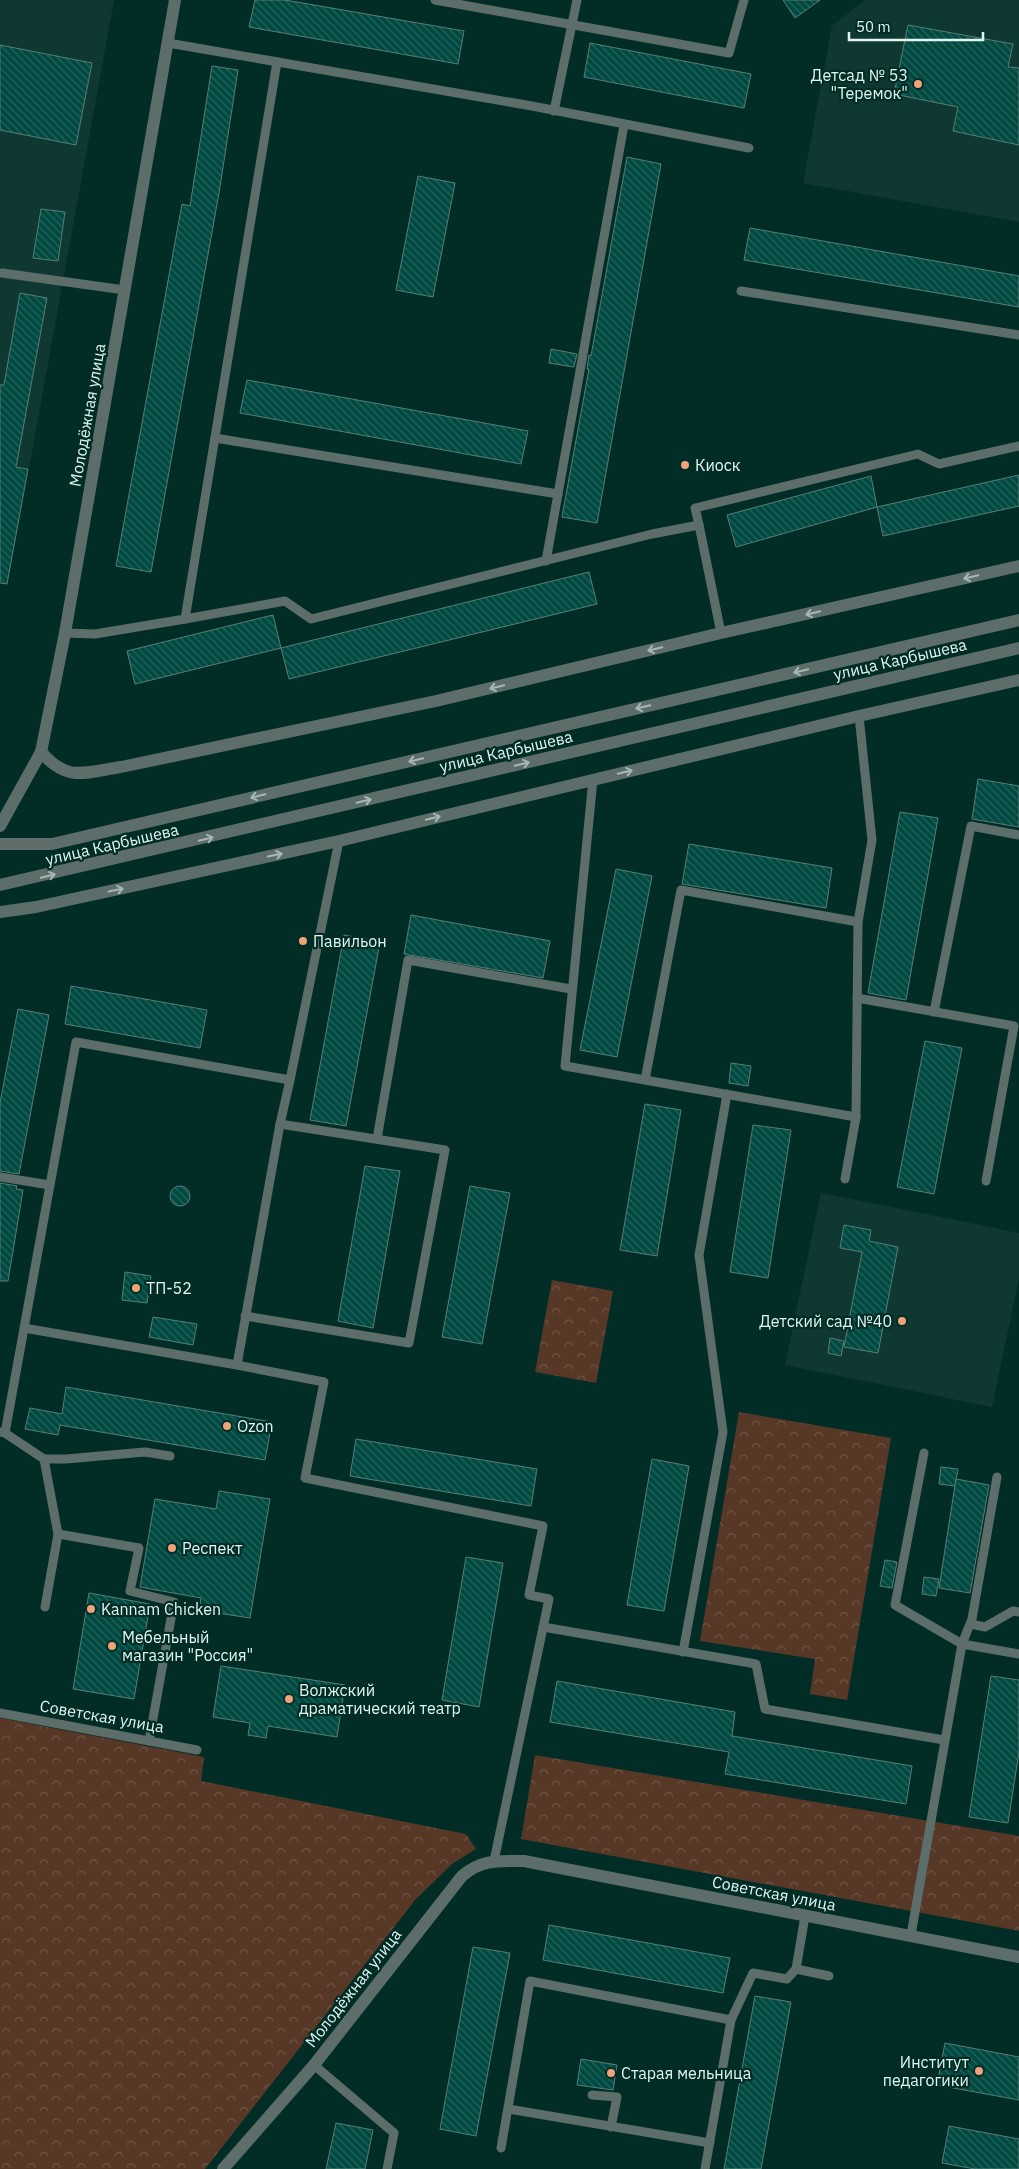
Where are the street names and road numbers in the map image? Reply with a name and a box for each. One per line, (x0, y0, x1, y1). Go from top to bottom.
street label: Молодёжная улица (65, 341, 110, 488)
street label: улица Карбышева (831, 634, 969, 684)
street label: улица Карбышева (437, 726, 575, 776)
street label: улица Карбышева (43, 819, 181, 869)
street label: Советская улица (38, 1695, 166, 1737)
street label: Советская улица (710, 1871, 838, 1915)
street label: Молодёжная улица (301, 1924, 406, 2051)

